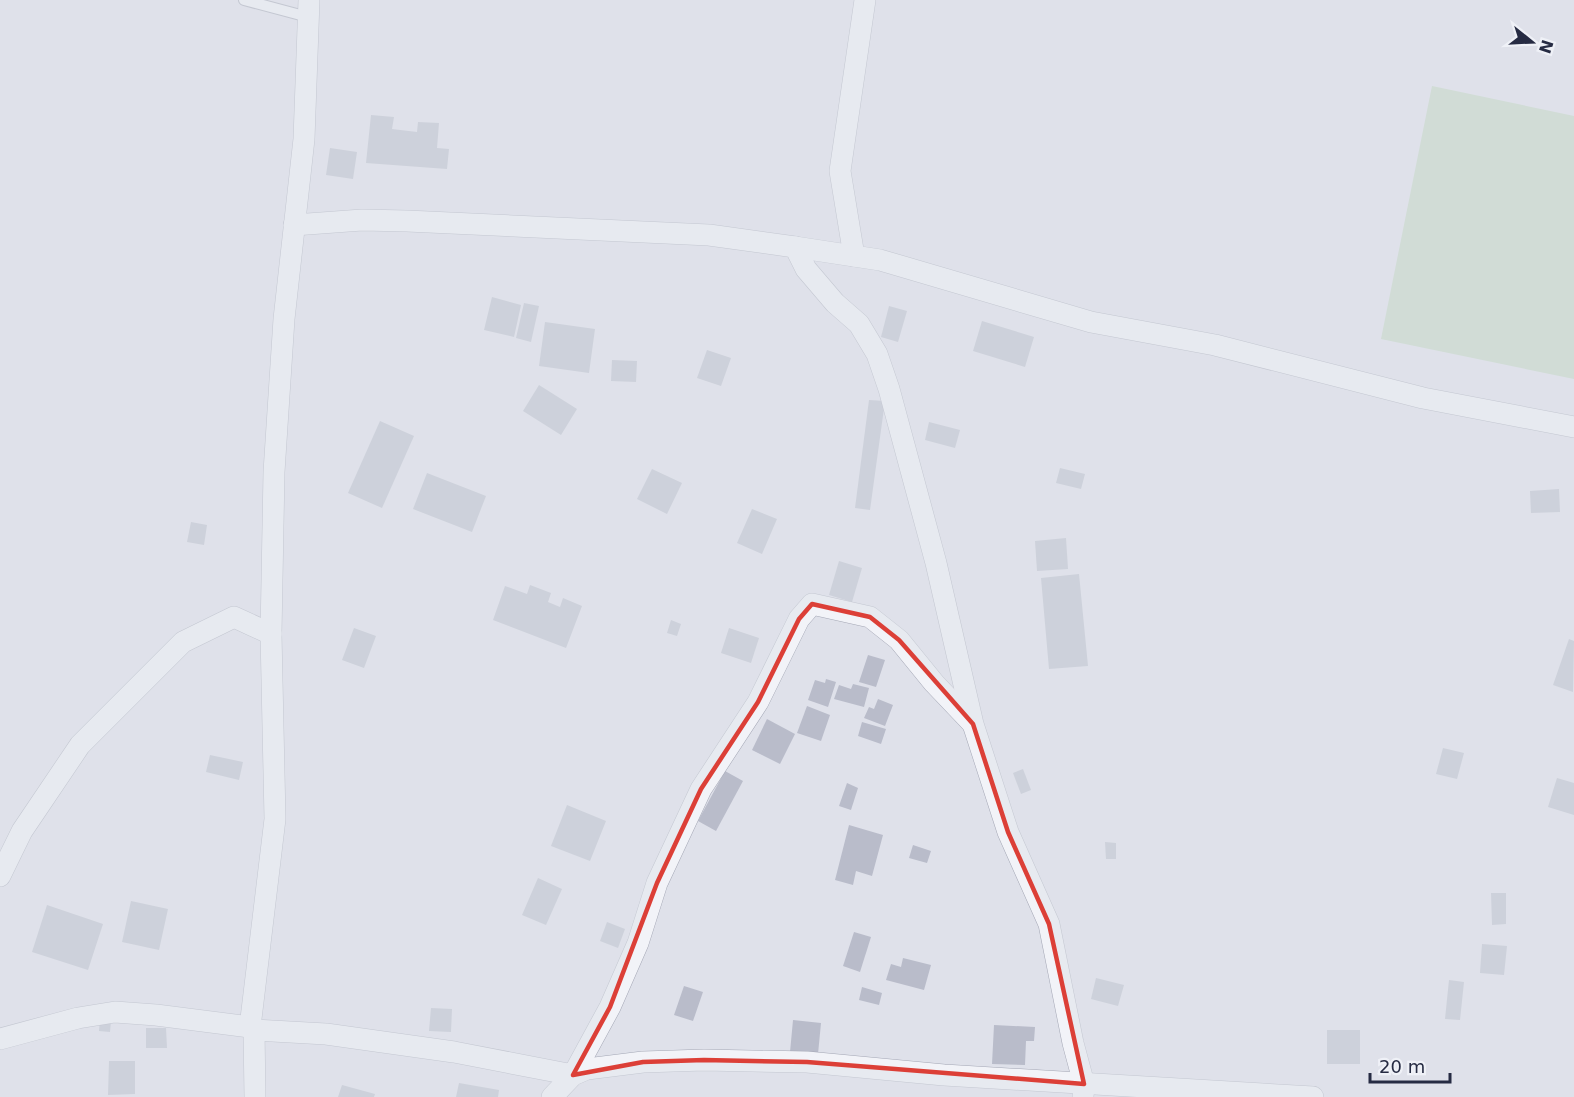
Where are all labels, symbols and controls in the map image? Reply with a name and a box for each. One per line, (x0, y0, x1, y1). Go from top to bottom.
north arrow (1502, 12, 1562, 72)
text: N (1535, 37, 1557, 56)
scale bar (1370, 1046, 1450, 1084)
text: 20 m (1379, 1056, 1425, 1077)

